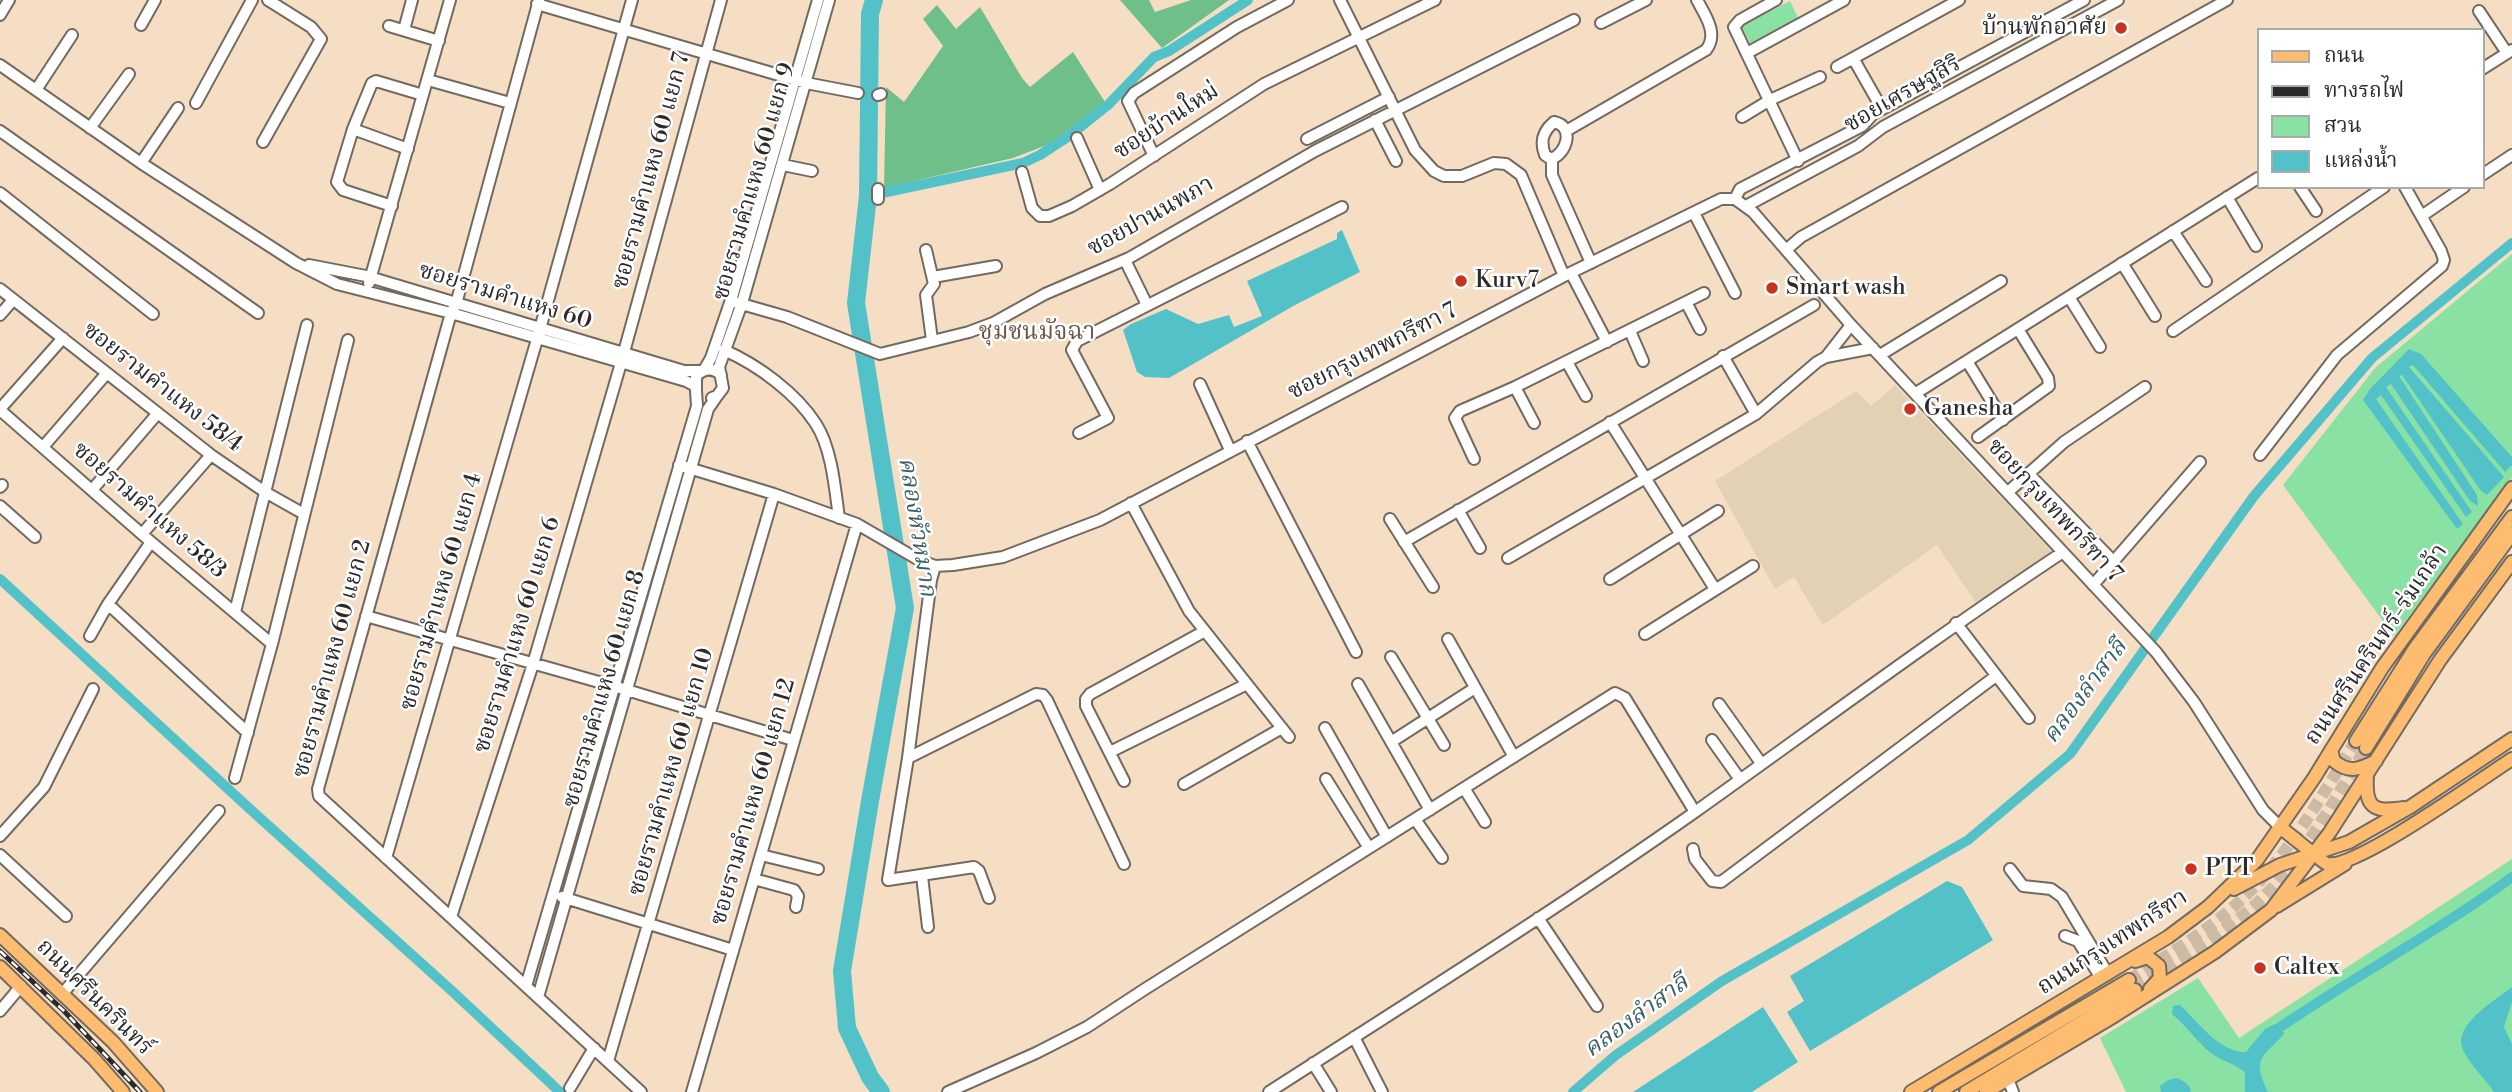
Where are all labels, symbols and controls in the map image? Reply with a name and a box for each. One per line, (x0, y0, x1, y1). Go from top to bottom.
place label: บ้านพักอาศัย (1982, 14, 2107, 42)
marker: บ้านพักอาศัย (2113, 20, 2129, 36)
legend (2256, 28, 2484, 189)
text: ถนน (2324, 43, 2365, 69)
street label: ซอยรามคำแหง 60 แยก 7 (607, 50, 697, 292)
street label: ซอยเศรษฐสิริ (1840, 51, 1966, 139)
street label: ซอยรามคำแหง 60 แยก 9 (708, 60, 802, 304)
street label: ซอยบ้านใหม่ (1109, 78, 1225, 166)
text: ทางรถไฟ (2324, 78, 2404, 104)
text: สวน (2324, 113, 2362, 139)
text: แหล่งน้ำ (2324, 148, 2397, 174)
street label: ซอยปานนพภา (1083, 171, 1219, 263)
street label: ซอยรามคำแหง 60 (415, 258, 595, 336)
place label: Kurv7 (1475, 267, 1539, 295)
marker: Kurv7 (1453, 273, 1469, 289)
place label: Smart wash (1786, 274, 1906, 302)
marker: Smart wash (1764, 280, 1780, 296)
street label: ซอยกรุงเทพกรีฑา 7 (1284, 297, 1462, 407)
street label: ซอยรามคำแหง 58/4 (77, 317, 247, 459)
district label: ชุมชนมัจฉา (979, 319, 1095, 347)
place label: Ganesha (1924, 395, 2013, 423)
marker: Ganesha (1902, 401, 1918, 417)
street label: ซอยกรุงเทพกรีฑา 7 (1980, 433, 2128, 589)
street label: ซอยรามคำแหง 58/3 (67, 437, 231, 585)
water label: คลองหัวหมาก (891, 456, 941, 598)
street label: ซอยรามคำแหง 60 แยก 4 (395, 470, 489, 714)
street label: ซอยรามคำแหง 60 แยก 6 (469, 513, 567, 757)
street label: ซอยรามคำแหง 60 แยก 2 (288, 537, 378, 781)
street label: ถนนศรีนครินทร์-ร่มเกล้า (2300, 539, 2454, 751)
street label: ซอยรามคำแหง 60 แยก 8 (558, 567, 652, 811)
water label: คลองลำสาลี (2038, 634, 2134, 750)
street label: ซอยรามคำแหง 60 แยก 10 (623, 645, 721, 899)
street label: ซอยรามคำแหง 60 แยก 12 (706, 676, 802, 928)
place label: PTT (2205, 855, 2254, 883)
marker: PTT (2183, 861, 2199, 877)
street label: ถนนกรุงเทพกรีฑา (2033, 884, 2193, 1002)
street label: ถนนศรีนครินทร์ (30, 934, 158, 1062)
place label: Caltex (2274, 954, 2339, 982)
marker: Caltex (2252, 960, 2268, 976)
water label: คลองลำสาลี (1579, 969, 1695, 1065)

